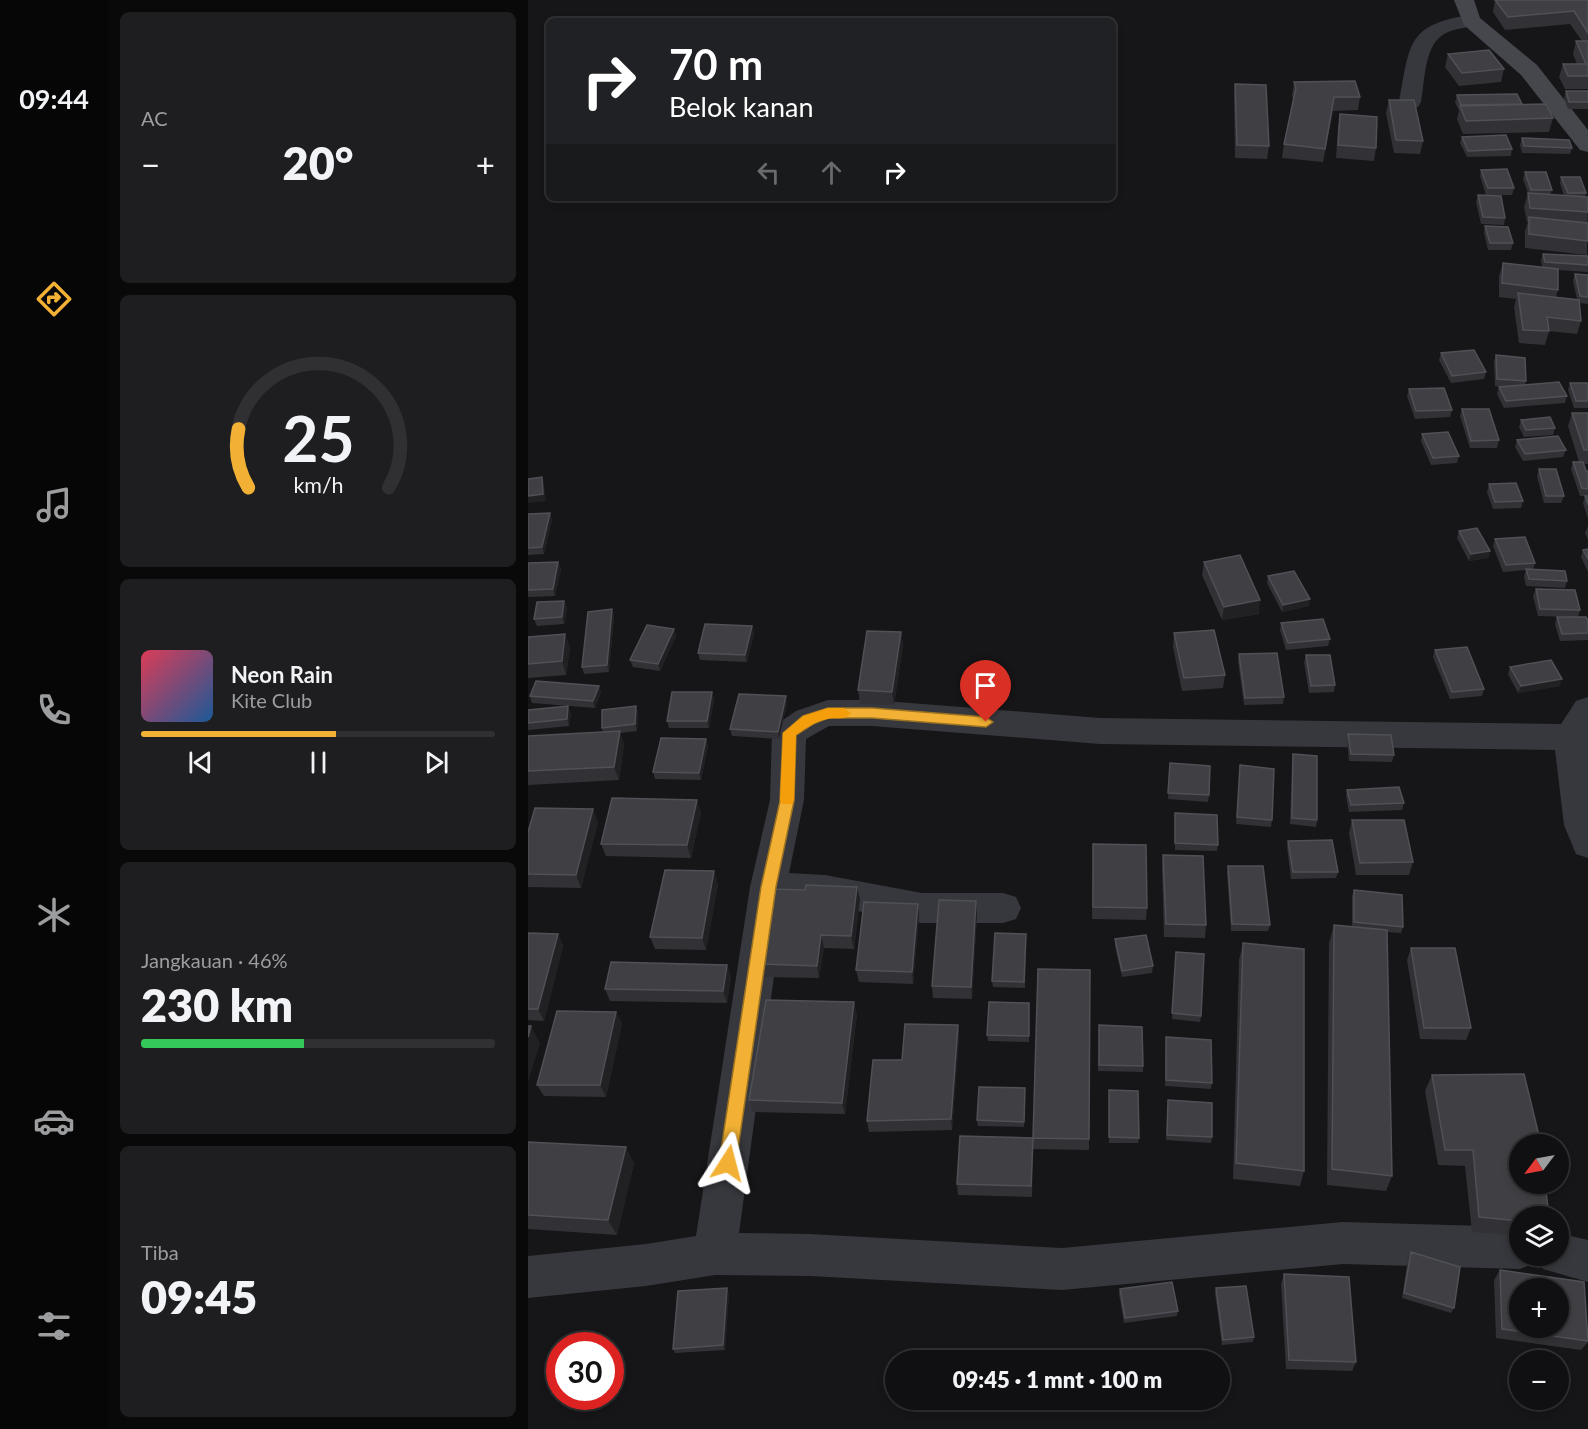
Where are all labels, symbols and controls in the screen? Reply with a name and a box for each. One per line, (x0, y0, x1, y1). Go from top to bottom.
text: 70 m (669, 39, 763, 89)
icon: right (570, 42, 648, 120)
text: 09:44 (19, 82, 89, 115)
text: Belok kanan (669, 90, 814, 123)
text: AC (141, 106, 168, 130)
text: 20° (283, 136, 353, 190)
text: − (141, 144, 160, 184)
text: + (476, 144, 495, 184)
icon: left (752, 156, 785, 189)
icon: ahead (815, 156, 848, 189)
icon: right (878, 156, 911, 189)
icon: directions (33, 278, 75, 320)
text: 25 (282, 400, 354, 475)
text: km/h (293, 473, 343, 499)
icon: music (33, 484, 75, 526)
pin (960, 660, 1011, 722)
text: Neon Rain (231, 661, 333, 688)
icon: arrive (969, 669, 1002, 702)
text: Kite Club (231, 688, 312, 712)
icon: phone (33, 689, 75, 731)
icon: previous (184, 746, 217, 779)
icon: pause (302, 746, 335, 779)
icon: next (420, 746, 453, 779)
icon: climate (33, 894, 75, 936)
text: Jangkauan · 46% (141, 948, 288, 972)
text: 230 km (141, 978, 293, 1032)
icon: car (33, 1100, 75, 1142)
position arrow (696, 1131, 760, 1195)
north arrow (1509, 1134, 1569, 1194)
map controls (1509, 1134, 1569, 1410)
button: layers (1509, 1206, 1569, 1266)
text: Tiba (141, 1240, 179, 1264)
text: 09:45 (141, 1270, 257, 1324)
button: + (1509, 1278, 1569, 1338)
icon: filters (33, 1305, 75, 1347)
speed limit sign: 30 (546, 1332, 624, 1410)
button: − (1509, 1350, 1569, 1410)
text: 09:45 · 1 mnt · 100 m (953, 1366, 1162, 1393)

